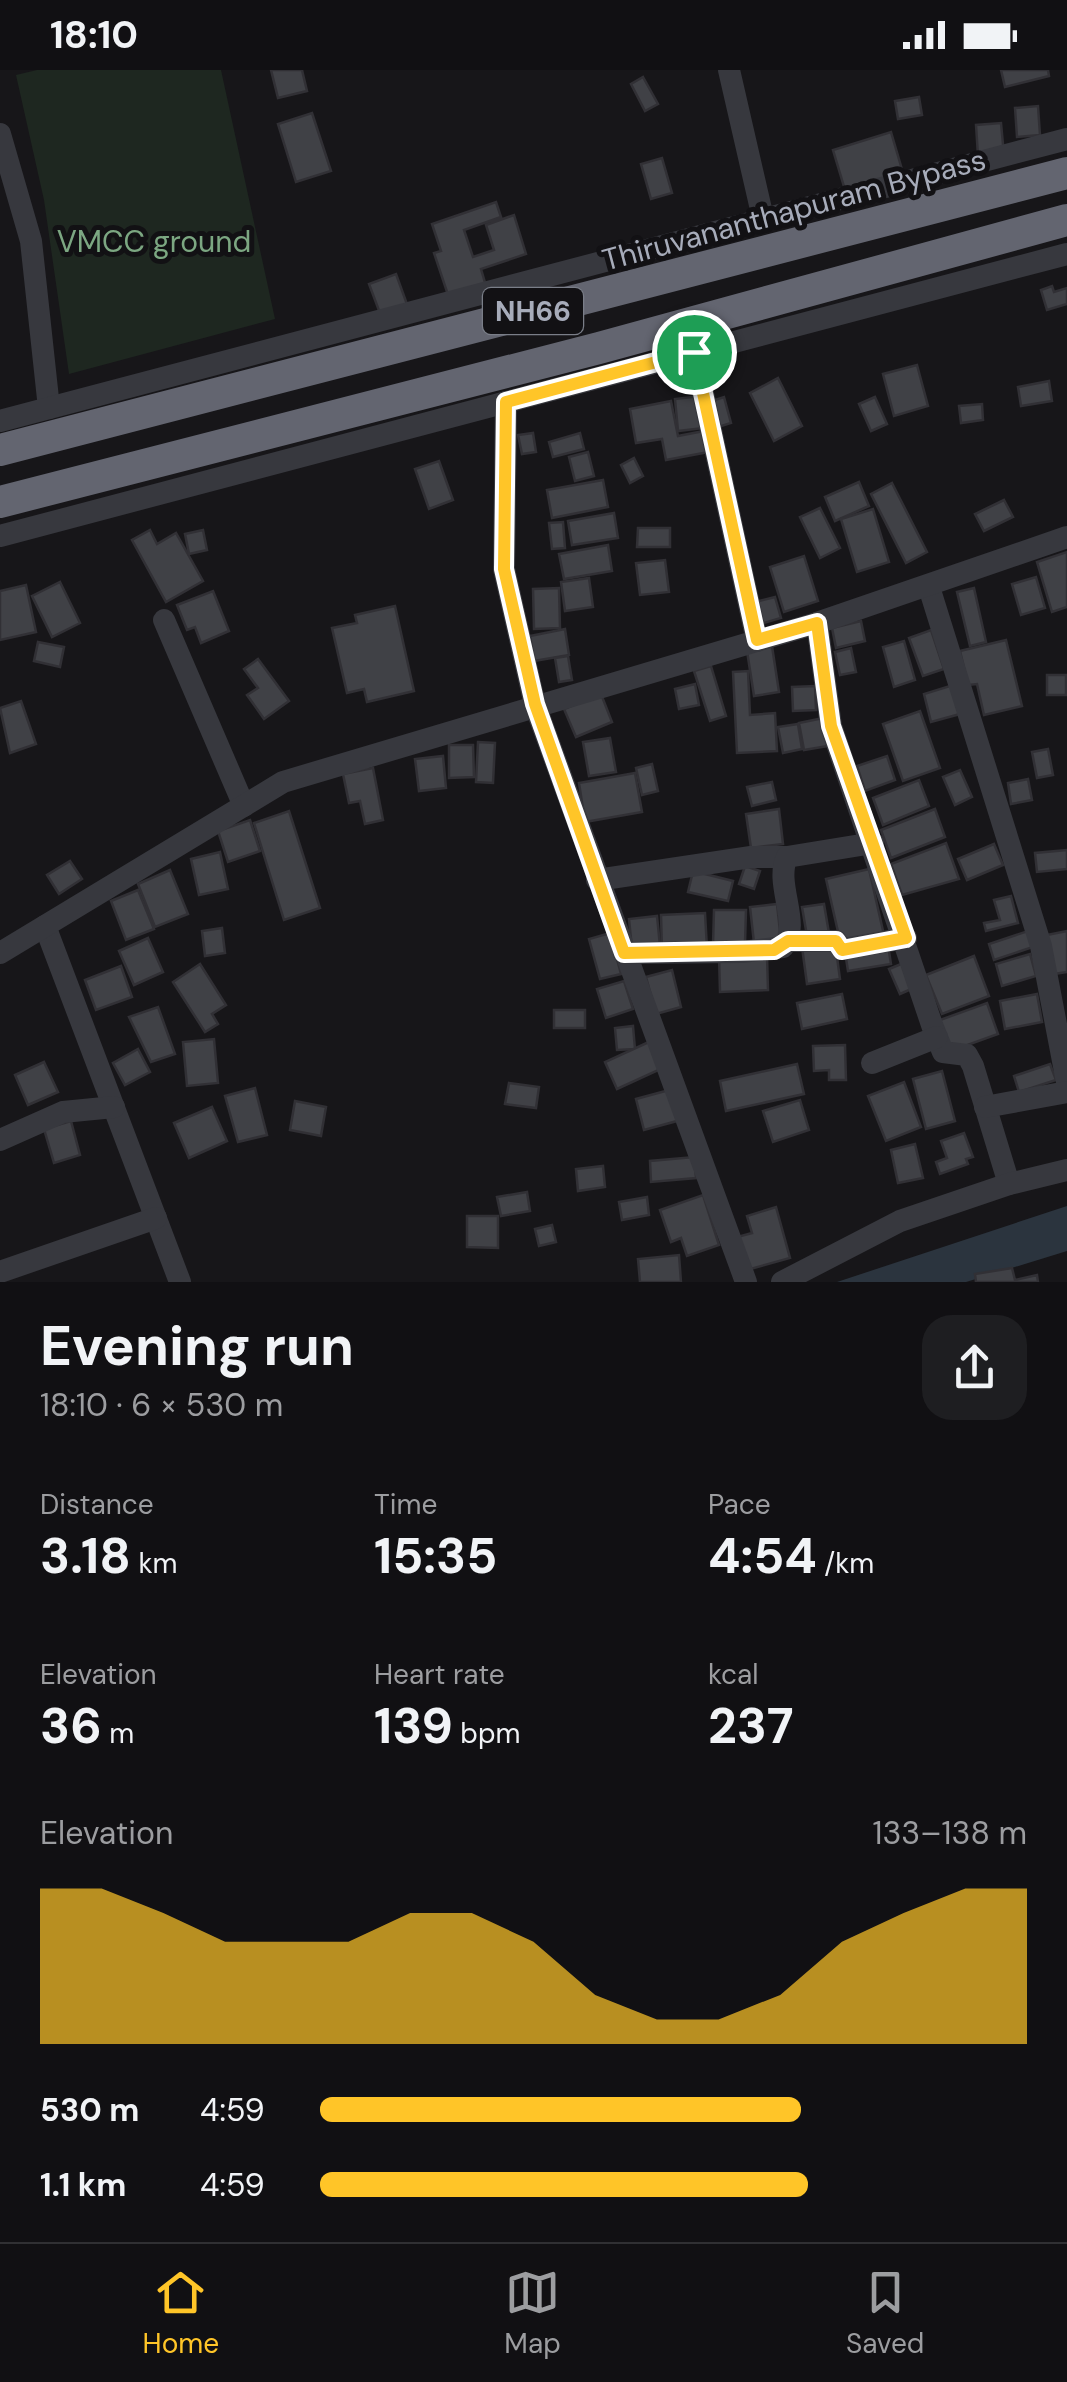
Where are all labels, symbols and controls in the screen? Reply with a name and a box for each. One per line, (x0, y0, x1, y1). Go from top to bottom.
text: 18:10 (50, 10, 138, 60)
street label: Thiruvananthapuram Bypass (598, 140, 990, 279)
park label: VMCC ground (57, 222, 251, 261)
road number: NH66 (483, 288, 583, 334)
pin (652, 310, 737, 395)
icon: arrive (667, 325, 722, 380)
text: Evening run (40, 1310, 354, 1382)
button: share (922, 1315, 1027, 1420)
text: 18:10 · 6 × 530 m (40, 1384, 283, 1426)
text: Distance (40, 1486, 154, 1523)
text: Time (374, 1486, 437, 1523)
text: Pace (708, 1486, 771, 1523)
text: 3.18 (40, 1523, 131, 1589)
text: 15:35 (374, 1523, 497, 1589)
text: 4:54 (708, 1523, 817, 1589)
text: km (131, 1545, 177, 1582)
text: /km (817, 1545, 874, 1582)
text: Elevation (40, 1656, 157, 1693)
text: Heart rate (374, 1656, 505, 1693)
text: kcal (708, 1656, 759, 1693)
text: 36 (40, 1693, 102, 1759)
text: 139 (374, 1693, 453, 1759)
text: 237 (708, 1693, 794, 1759)
text: m (102, 1715, 134, 1752)
text: bpm (453, 1715, 520, 1752)
text: Elevation (40, 1812, 173, 1854)
text: 133–138 m (872, 1812, 1027, 1854)
text: 530 m (40, 2089, 139, 2131)
text: 4:59 (200, 2089, 265, 2131)
text: 1.1 km (40, 2164, 126, 2206)
text: 4:59 (200, 2164, 265, 2206)
tab: Home (143, 2265, 219, 2362)
tab: Map (504, 2265, 561, 2362)
tab: Saved (846, 2265, 924, 2362)

